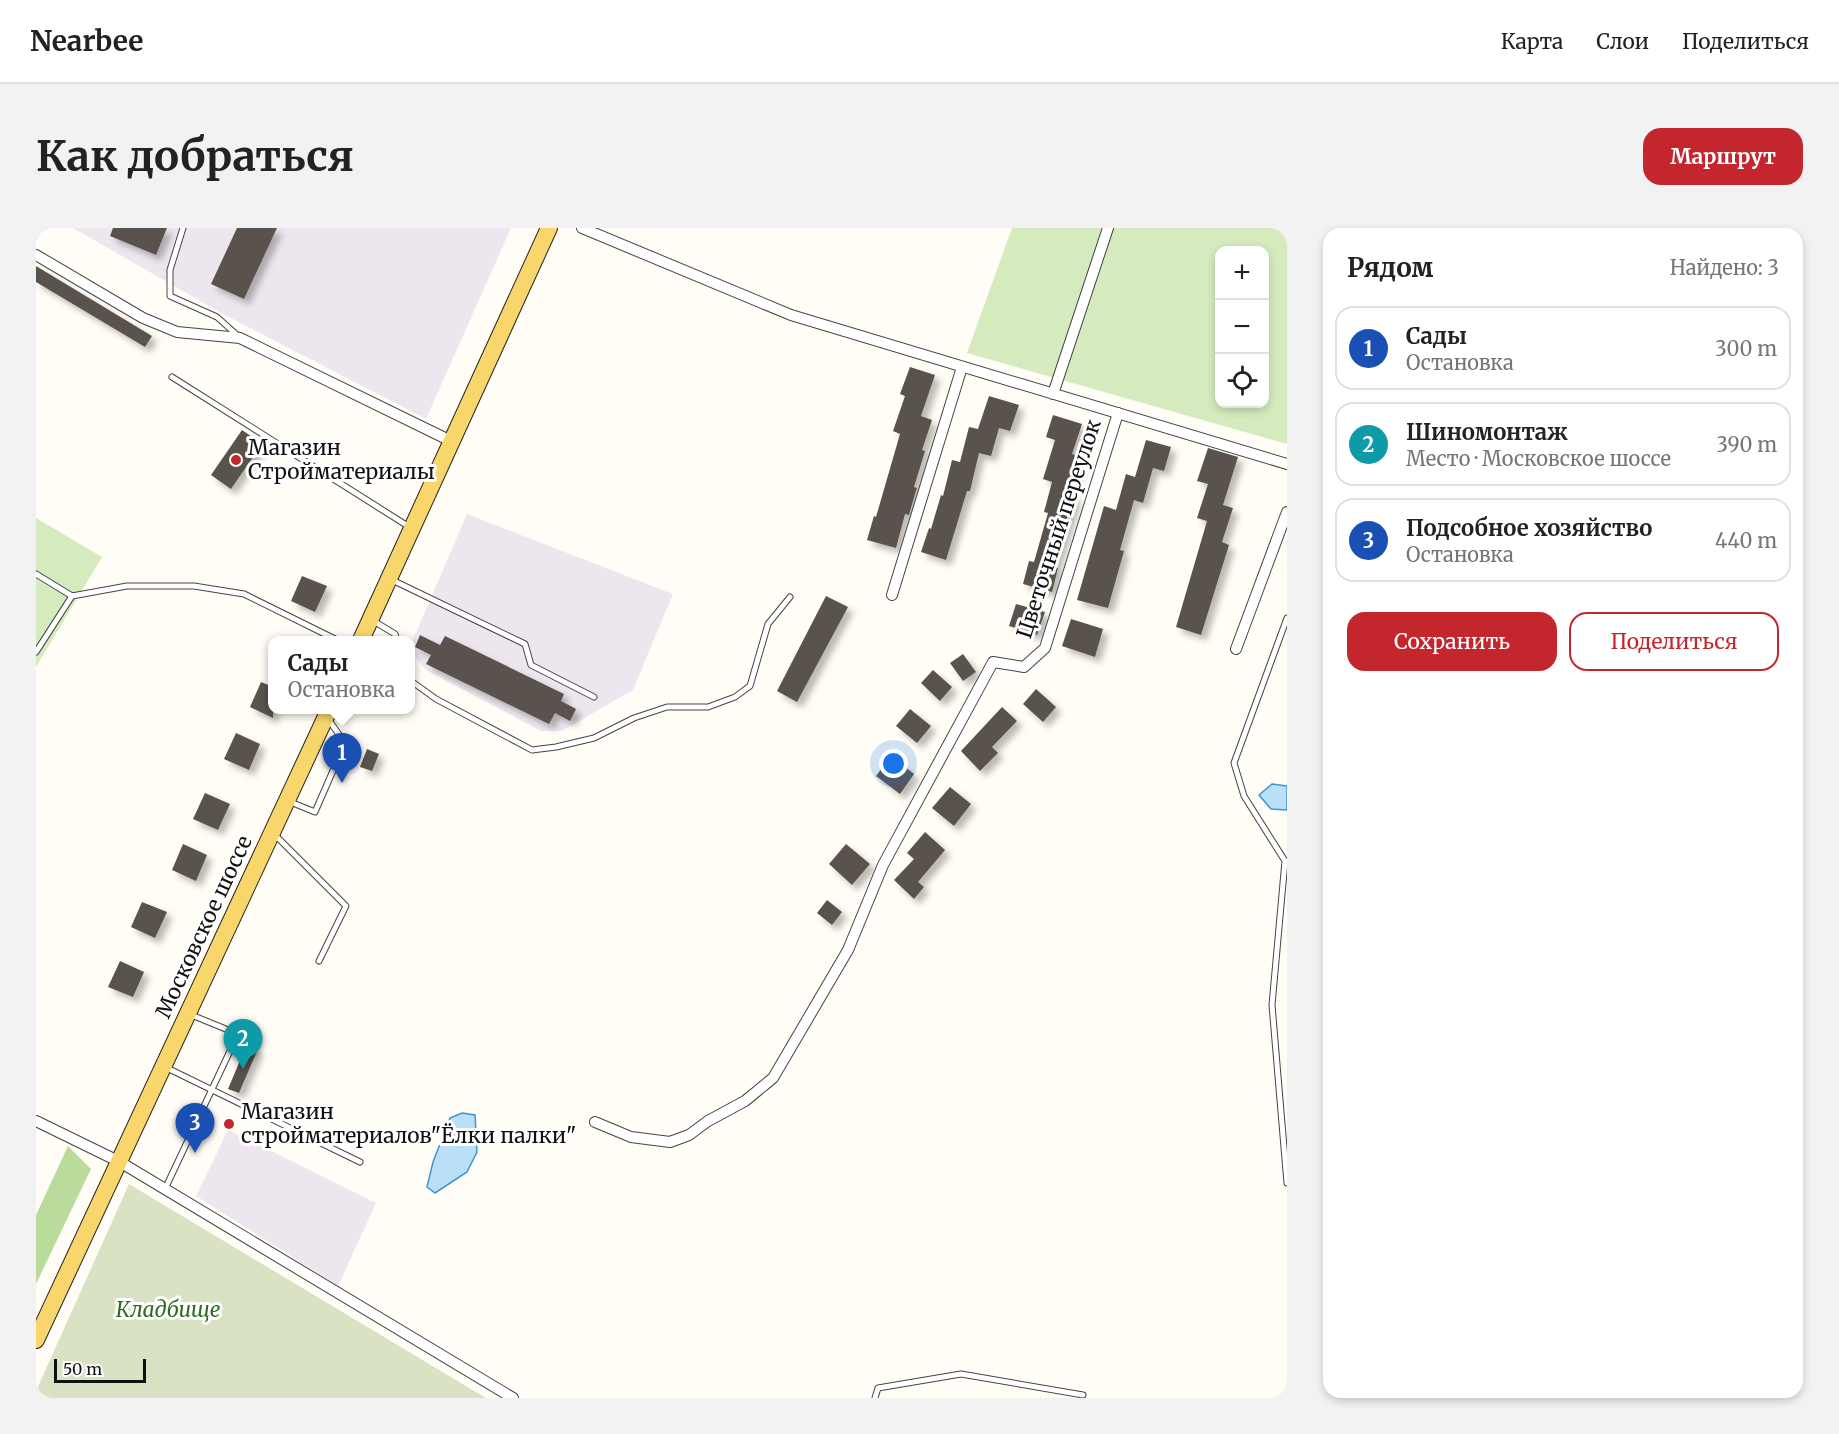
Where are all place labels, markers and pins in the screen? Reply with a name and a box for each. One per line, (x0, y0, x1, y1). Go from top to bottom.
place label: Магазин Стройматериалы (248, 434, 435, 485)
marker: Магазин Стройматериалы (229, 453, 243, 467)
pin: 1 (322, 734, 362, 783)
pin: 2 (224, 1020, 262, 1069)
place label: Магазин стройматериалов"Ёлки палки" (241, 1098, 576, 1149)
pin: 3 (176, 1104, 214, 1153)
marker: Магазин стройматериалов"Ёлки палки" (222, 1117, 236, 1131)

